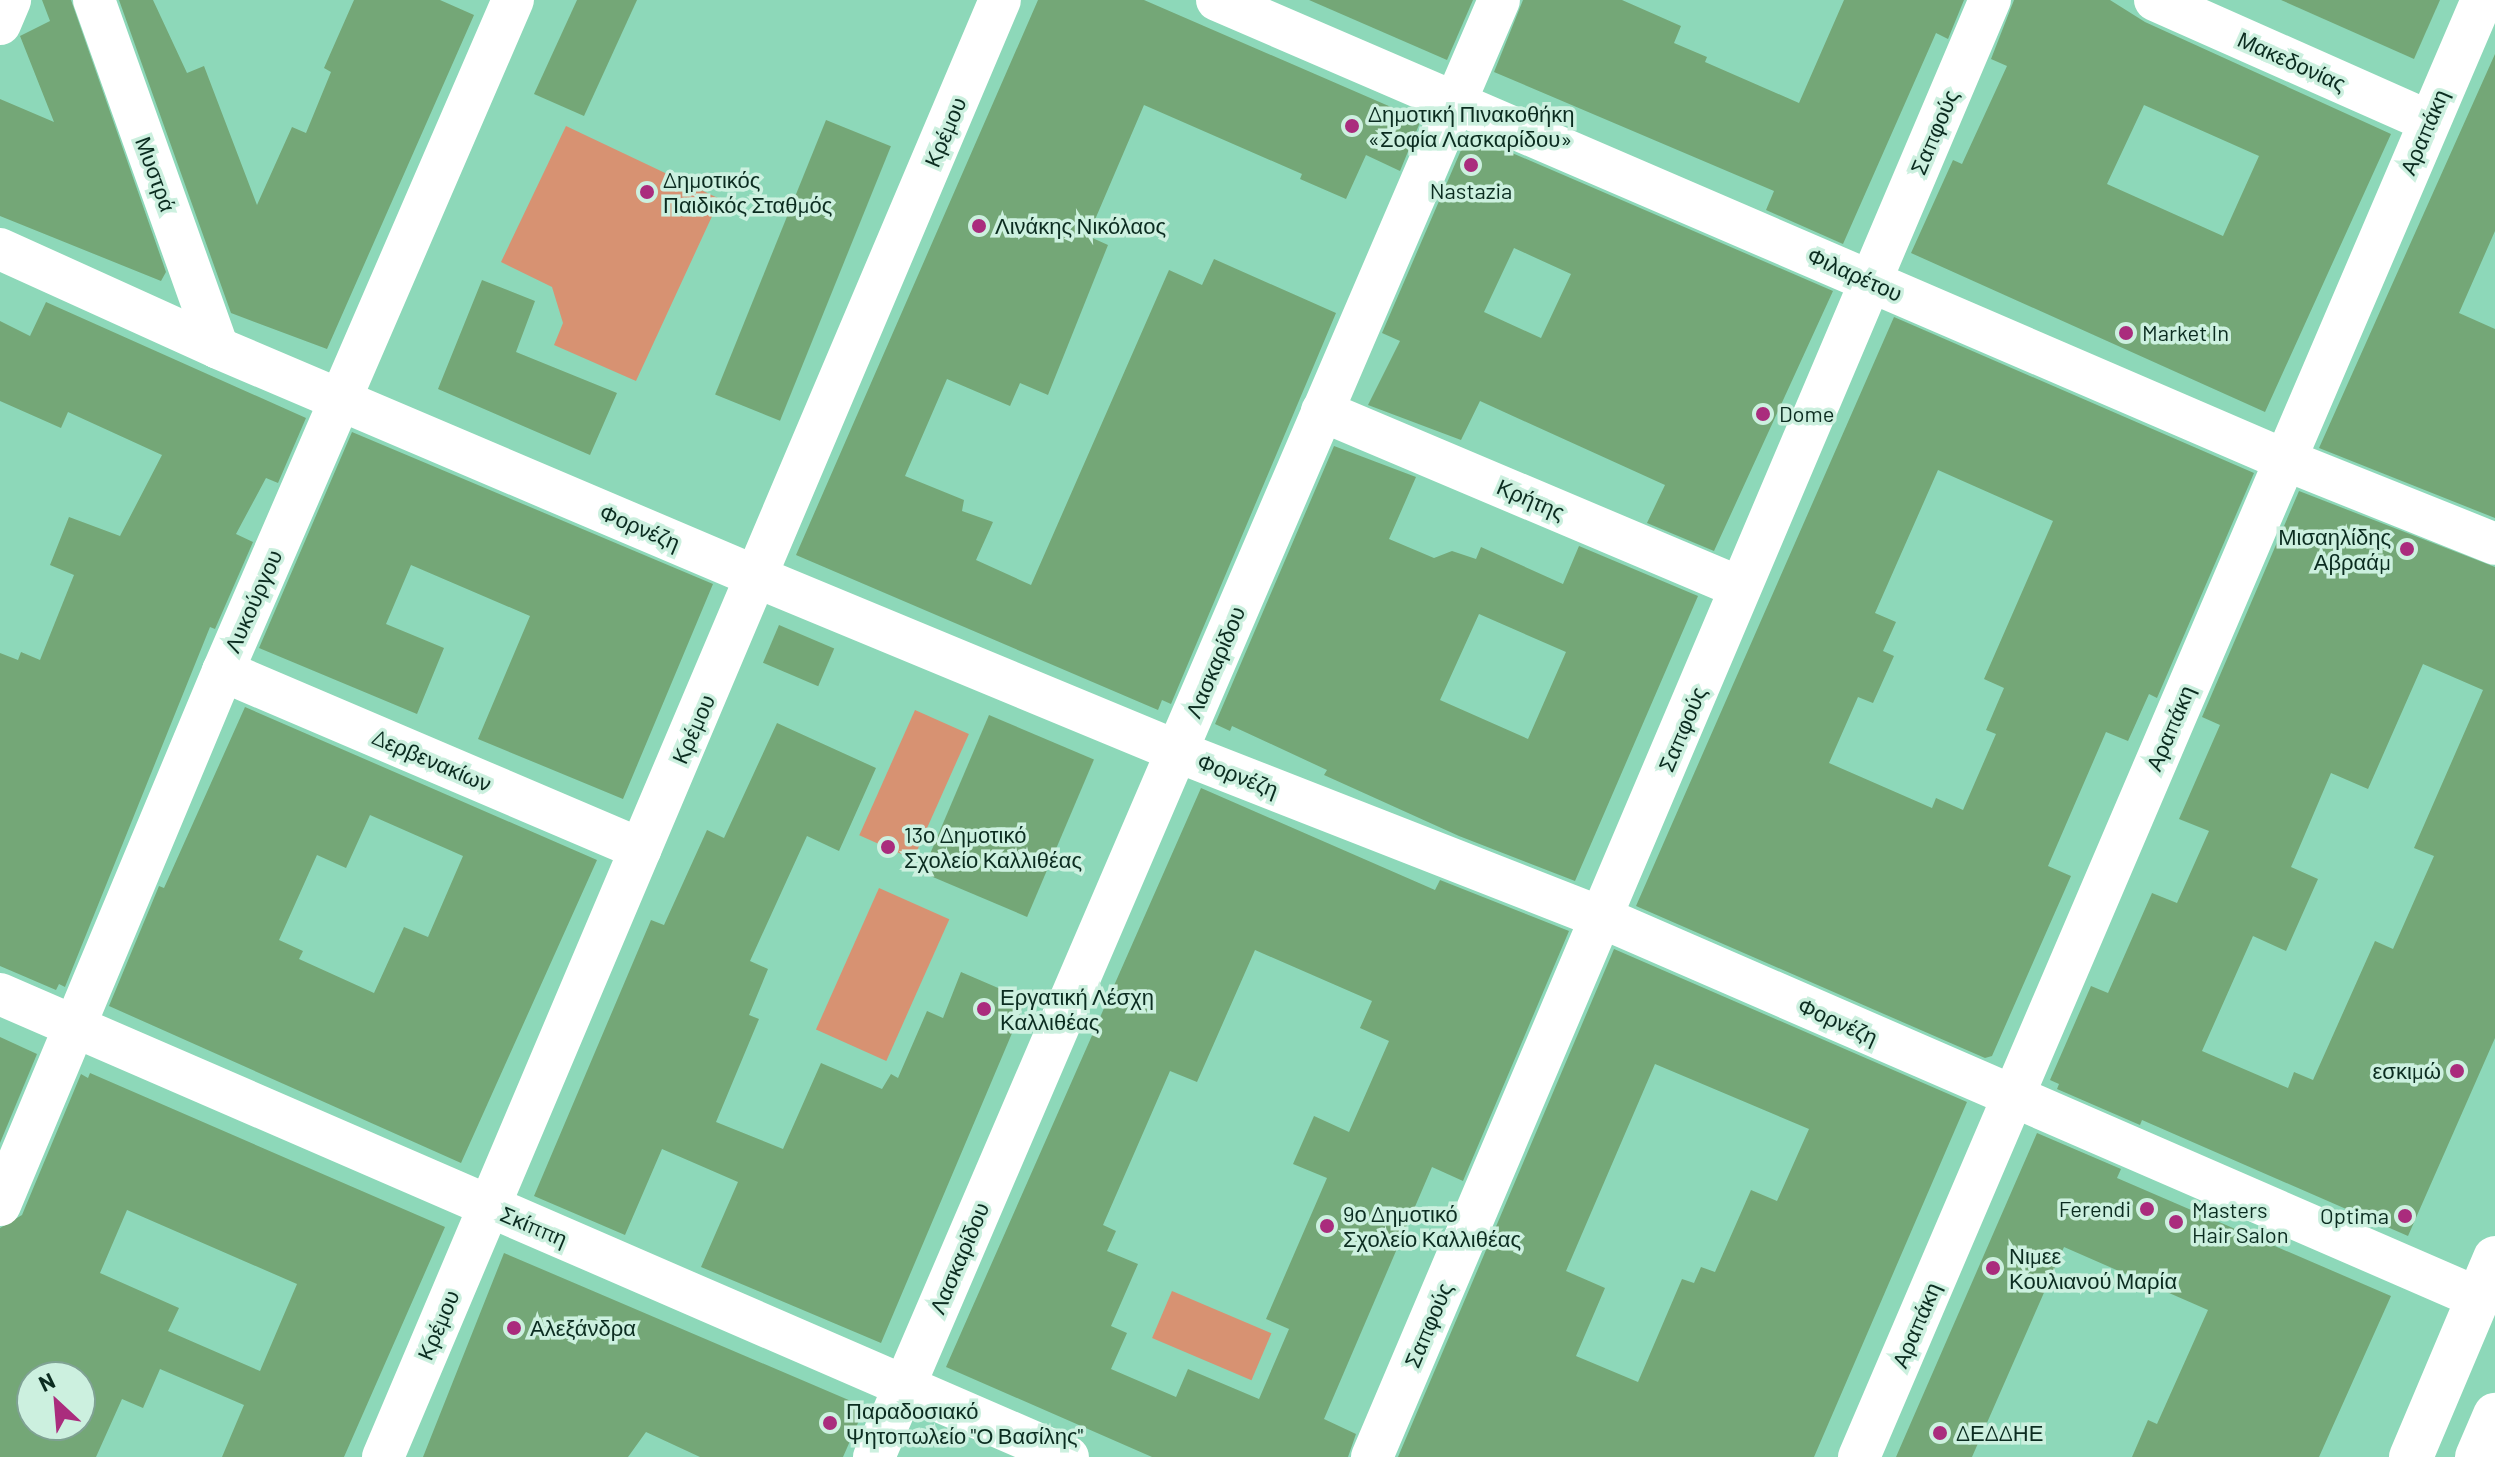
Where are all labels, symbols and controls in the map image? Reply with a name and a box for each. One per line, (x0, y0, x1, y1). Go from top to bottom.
street label: Μακεδονίας (2234, 25, 2350, 97)
street label: Αραπάκη (2394, 85, 2454, 179)
street label: Σαπφούς (1904, 86, 1964, 178)
street label: Κρέμου (919, 93, 971, 171)
place label: Δημοτική Πινακοθήκη «Σοφία Λασκαρίδου» (1368, 100, 1575, 152)
marker: Δημοτική Πινακοθήκη «Σοφία Λασκαρίδου» (1343, 117, 1361, 135)
street label: Μυστρά (130, 133, 182, 215)
marker: Nastazia (1462, 156, 1480, 174)
place label: Δημοτικός Παιδικός Σταθμός (663, 166, 832, 218)
place label: Nastazia (1430, 178, 1512, 204)
marker: Δημοτικός Παιδικός Σταθμός (638, 183, 656, 201)
place label: Λινάκης Νικόλαος (995, 213, 1166, 239)
marker: Λινάκης Νικόλαος (970, 217, 988, 235)
street label: Φιλαρέτου (1804, 241, 1906, 307)
place label: Market In (2142, 320, 2229, 346)
marker: Market In (2117, 324, 2135, 342)
place label: Dome (1779, 401, 1834, 427)
marker: Dome (1754, 405, 1772, 423)
street label: Κρήτης (1493, 473, 1569, 525)
street label: Φορνέζη (596, 498, 684, 556)
place label: Μισαηλίδης Αβραάμ (2278, 523, 2391, 574)
marker: Μισαηλίδης Αβραάμ (2398, 540, 2416, 558)
street label: Λυκούργου (219, 546, 287, 656)
street label: Λασκαρίδου (1180, 602, 1250, 722)
street label: Αραπάκη (2140, 681, 2200, 775)
street label: Σαπφούς (1652, 683, 1712, 775)
street label: Κρέμου (666, 690, 720, 768)
street label: Δερβενακίων (369, 723, 495, 797)
street label: Φορνέζη (1194, 748, 1282, 802)
place label: 13ο Δημοτικό Σχολείο Καλλιθέας (904, 821, 1082, 872)
marker: 13ο Δημοτικό Σχολείο Καλλιθέας (879, 838, 897, 856)
place label: Εργατική Λέσχη Καλλιθέας (1000, 983, 1154, 1034)
street label: Φορνέζη (1794, 992, 1882, 1050)
marker: Εργατική Λέσχη Καλλιθέας (975, 1000, 993, 1018)
place label: εσκιμώ (2373, 1058, 2441, 1084)
marker: εσκιμώ (2448, 1062, 2466, 1080)
place label: Ferendi (2059, 1196, 2131, 1222)
place label: Masters Hair Salon (2192, 1196, 2289, 1248)
street label: Λασκαρίδου (924, 1198, 994, 1318)
street label: Σκίππη (497, 1200, 571, 1252)
place label: 9ο Δημοτικό Σχολείο Καλλιθέας (1343, 1200, 1521, 1252)
marker: Ferendi (2138, 1200, 2156, 1218)
place label: Optima (2320, 1203, 2389, 1229)
marker: Optima (2396, 1207, 2414, 1225)
marker: Masters Hair Salon (2167, 1213, 2185, 1231)
marker: 9ο Δημοτικό Σχολείο Καλλιθέας (1318, 1217, 1336, 1235)
place label: Νιμεε Κουλιανού Μαρία (2009, 1242, 2177, 1294)
marker: Νιμεε Κουλιανού Μαρία (1984, 1259, 2002, 1277)
street label: Αραπάκη (1886, 1278, 1946, 1372)
street label: Σαπφούς (1398, 1279, 1458, 1371)
street label: Κρέμου (412, 1286, 464, 1364)
place label: Αλεξάνδρα (530, 1315, 636, 1341)
marker: Αλεξάνδρα (505, 1319, 523, 1337)
north arrow (16, 1361, 96, 1441)
text: N (34, 1366, 59, 1396)
place label: Παραδοσιακό Ψητοπωλείο "Ο Βασίλης" (846, 1397, 1083, 1448)
marker: Παραδοσιακό Ψητοπωλείο "Ο Βασίλης" (821, 1414, 839, 1432)
place label: ΔΕΔΔΗΕ (1956, 1420, 2043, 1446)
marker: ΔΕΔΔΗΕ (1931, 1424, 1949, 1442)

